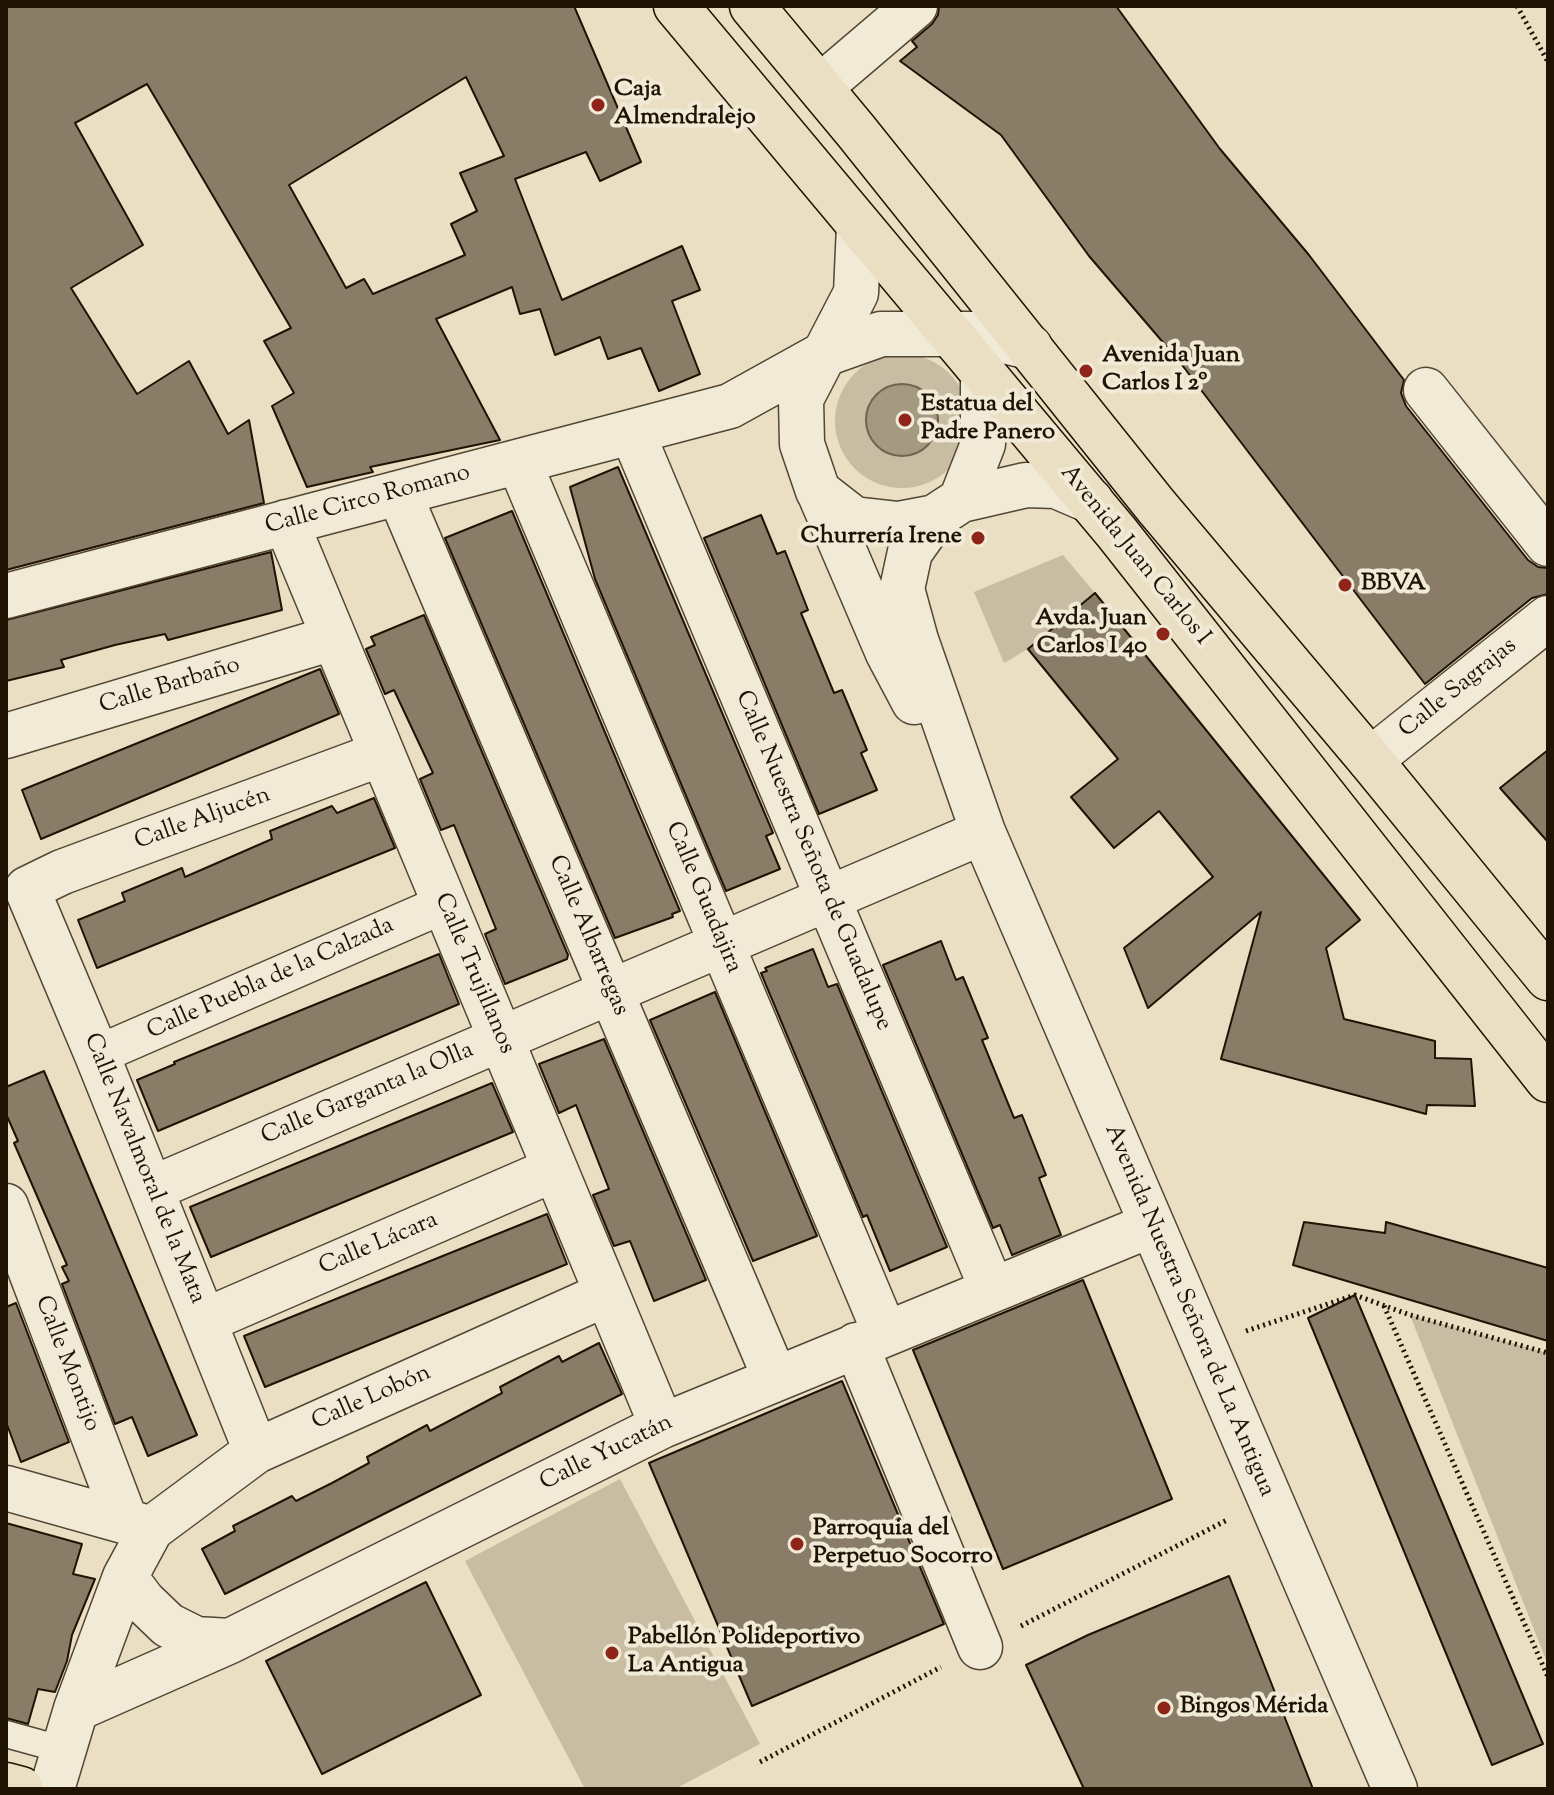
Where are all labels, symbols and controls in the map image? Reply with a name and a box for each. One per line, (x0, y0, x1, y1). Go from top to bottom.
place label: Caja Almendralejo (614, 77, 756, 133)
marker: Caja Almendralejo (589, 96, 607, 114)
place label: Avenida Juan Carlos I 2º (1102, 343, 1240, 399)
marker: Avenida Juan Carlos I 2º (1077, 362, 1095, 380)
place label: Estatua del Padre Panero (921, 392, 1055, 448)
marker: Estatua del Padre Panero (896, 411, 914, 429)
street label: Calle Circo Romano (262, 460, 474, 542)
street label: Avenida Juan Carlos I (1052, 460, 1216, 652)
place label: Churrería Irene (801, 524, 962, 552)
marker: Churrería Irene (969, 529, 987, 547)
place label: BBVA (1361, 571, 1426, 599)
marker: BBVA (1336, 576, 1354, 594)
place label: Avda. Juan Carlos I 40 (1035, 606, 1147, 662)
marker: Avda. Juan Carlos I 40 (1154, 625, 1172, 643)
street label: Calle Sagrajas (1394, 633, 1524, 745)
street label: Calle Barbaño (96, 652, 244, 722)
street label: Calle Nuestra Señota de Guadalupe (727, 687, 897, 1035)
street label: Calle Aljucén (131, 782, 275, 858)
street label: Calle Guadajira (657, 818, 747, 978)
street label: Calle Albarregas (540, 852, 634, 1020)
street label: Calle Trujillanos (426, 889, 520, 1059)
street label: Calle Puebla de la Calzada (143, 913, 399, 1047)
street label: Calle Navalmoral de la Mata (76, 1030, 210, 1308)
street label: Calle Garganta la Olla (258, 1037, 478, 1153)
street label: Avenida Nuestra Señora de La Antigua (1096, 1121, 1280, 1501)
street label: Calle Lácara (315, 1207, 443, 1283)
street label: Calle Montijo (27, 1292, 105, 1436)
street label: Calle Lobón (308, 1360, 436, 1438)
street label: Calle Yucatán (536, 1410, 678, 1498)
place label: Parroquia del Perpetuo Socorro (813, 1516, 993, 1572)
marker: Parroquia del Perpetuo Socorro (788, 1535, 806, 1553)
place label: Pabellón Polideportivo La Antigua (628, 1625, 860, 1681)
marker: Pabellón Polideportivo La Antigua (603, 1644, 621, 1662)
place label: Bingos Mérida (1180, 1694, 1328, 1722)
marker: Bingos Mérida (1155, 1699, 1173, 1717)

